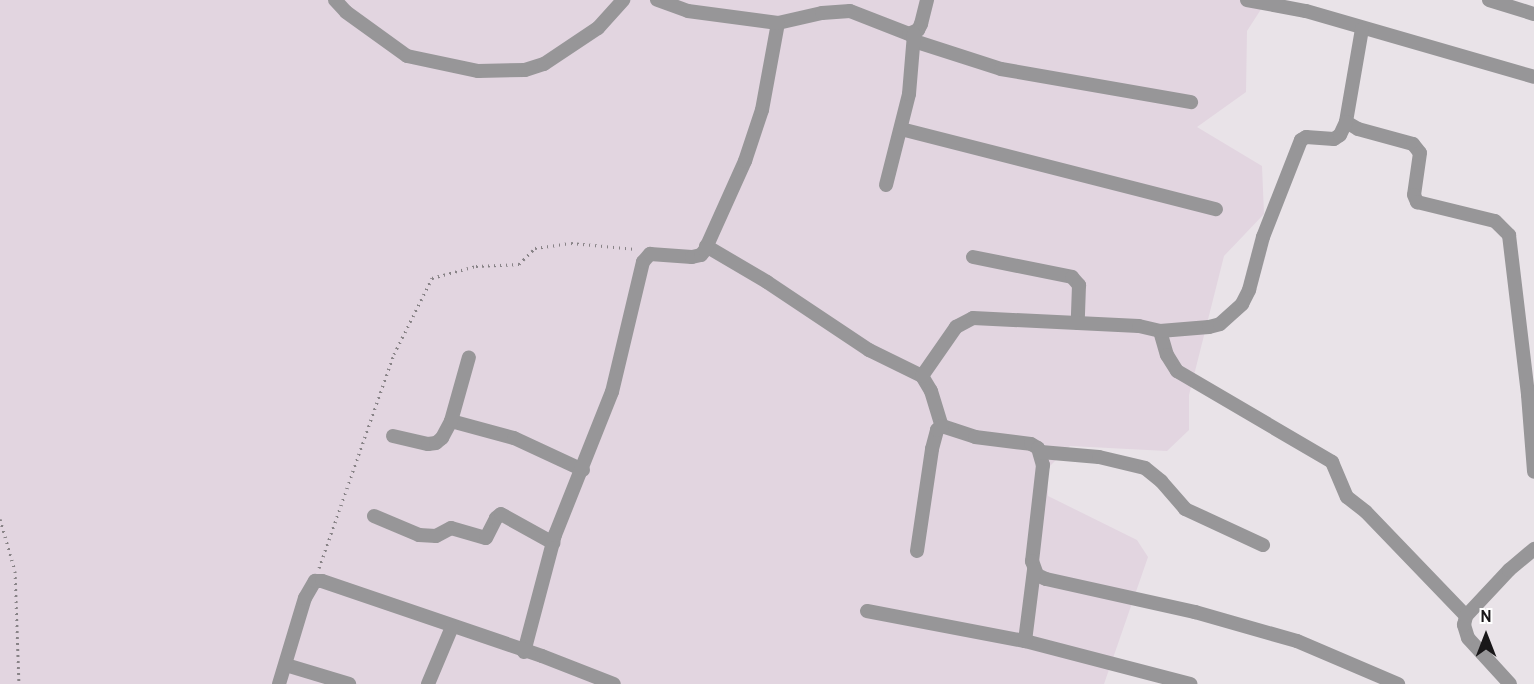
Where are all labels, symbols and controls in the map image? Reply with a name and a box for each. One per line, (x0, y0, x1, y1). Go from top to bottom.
north arrow (1456, 606, 1516, 666)
text: N (1480, 608, 1492, 628)

